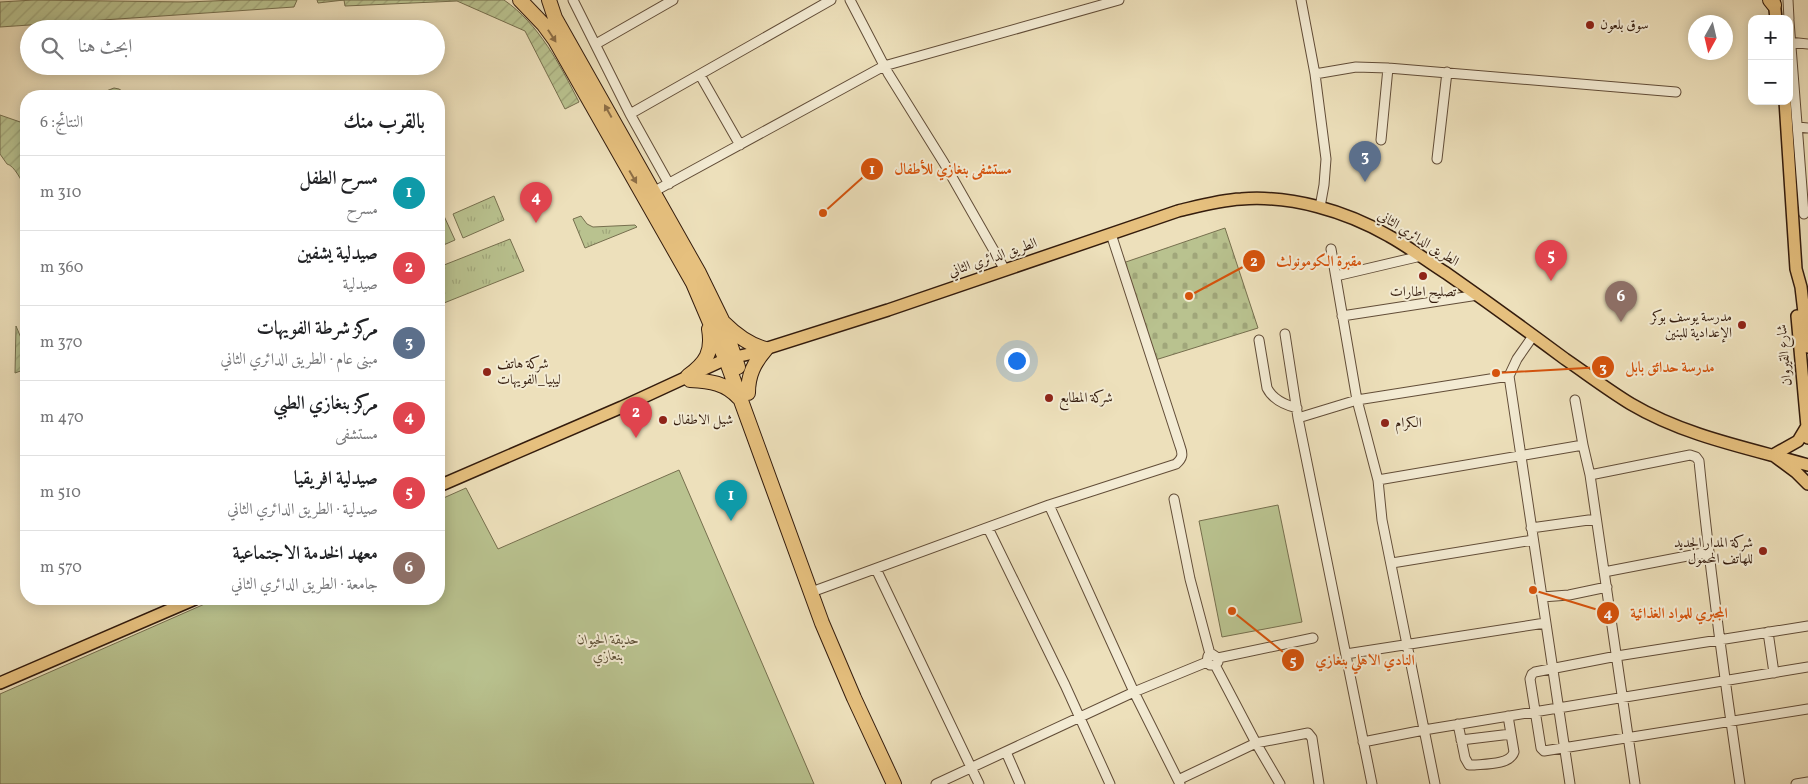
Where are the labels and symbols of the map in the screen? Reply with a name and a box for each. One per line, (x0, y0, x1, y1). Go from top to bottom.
north arrow (1688, 15, 1733, 60)
place label: سوق بلعون (1600, 16, 1649, 35)
marker: سوق بلعون (1584, 19, 1596, 31)
one-way arrow (547, 30, 557, 43)
one-way arrow (603, 104, 612, 118)
pin: 3 (1349, 141, 1381, 182)
callout: مستشفى بنغازي للأطفال (859, 154, 1022, 184)
text: مستشفى بنغازي للأطفال (894, 159, 1012, 181)
text: 1 (869, 160, 875, 181)
one-way arrow (628, 171, 637, 184)
pin: 4 (520, 182, 552, 223)
street label: الطريق الدائري الثاني (1373, 206, 1462, 272)
street label: الطريق الدائري الثاني (946, 234, 1040, 283)
pin: 5 (1535, 240, 1567, 281)
callout: مقبرة الكومونولث (1241, 246, 1372, 276)
text: 2 (1250, 252, 1258, 273)
text: مقبرة الكومونولث (1276, 252, 1362, 273)
marker: تصليح اطارات (1417, 270, 1429, 282)
pin: 6 (1605, 281, 1637, 322)
place label: تصليح اطارات (1390, 283, 1457, 304)
place label: مدرسة يوسف بوكر الإعدادية للبنين (1649, 308, 1732, 343)
marker: مدرسة يوسف بوكر الإعدادية للبنين (1736, 319, 1748, 331)
street label: شارع القيروان (1773, 323, 1798, 387)
your location (1004, 348, 1030, 374)
callout: مدرسة حدائق بابل (1590, 352, 1724, 382)
place label: شركة هاتف ليبيا_الفويهات (497, 355, 561, 390)
text: 3 (1599, 358, 1607, 379)
text: مدرسة حدائق بابل (1625, 358, 1715, 379)
marker: شركة هاتف ليبيا_الفويهات (481, 366, 493, 378)
place label: شركة المطابع (1059, 389, 1113, 411)
marker: شركة المطابع (1043, 392, 1055, 404)
pin: 2 (620, 397, 652, 438)
place label: شيل الاطفال (673, 411, 733, 430)
marker: شيل الاطفال (657, 414, 669, 426)
place label: الكرام (1395, 414, 1422, 435)
marker: الكرام (1379, 417, 1391, 429)
pin: 1 (715, 480, 747, 521)
place label: شركة المدار الجديد للهاتف المحمول (1674, 534, 1753, 569)
marker: شركة المدار الجديد للهاتف المحمول (1757, 545, 1769, 557)
callout: المجبري للمواد الغذائية (1596, 598, 1738, 628)
text: 4 (1603, 604, 1613, 625)
text: المجبري للمواد الغذائية (1630, 604, 1728, 625)
park label: حديقة الحيوان بنغازي (577, 631, 639, 667)
callout: النادي الاهلي بنغازي (1281, 645, 1425, 675)
text: 5 (1289, 651, 1297, 672)
text: النادي الاهلي بنغازي (1315, 651, 1415, 675)

